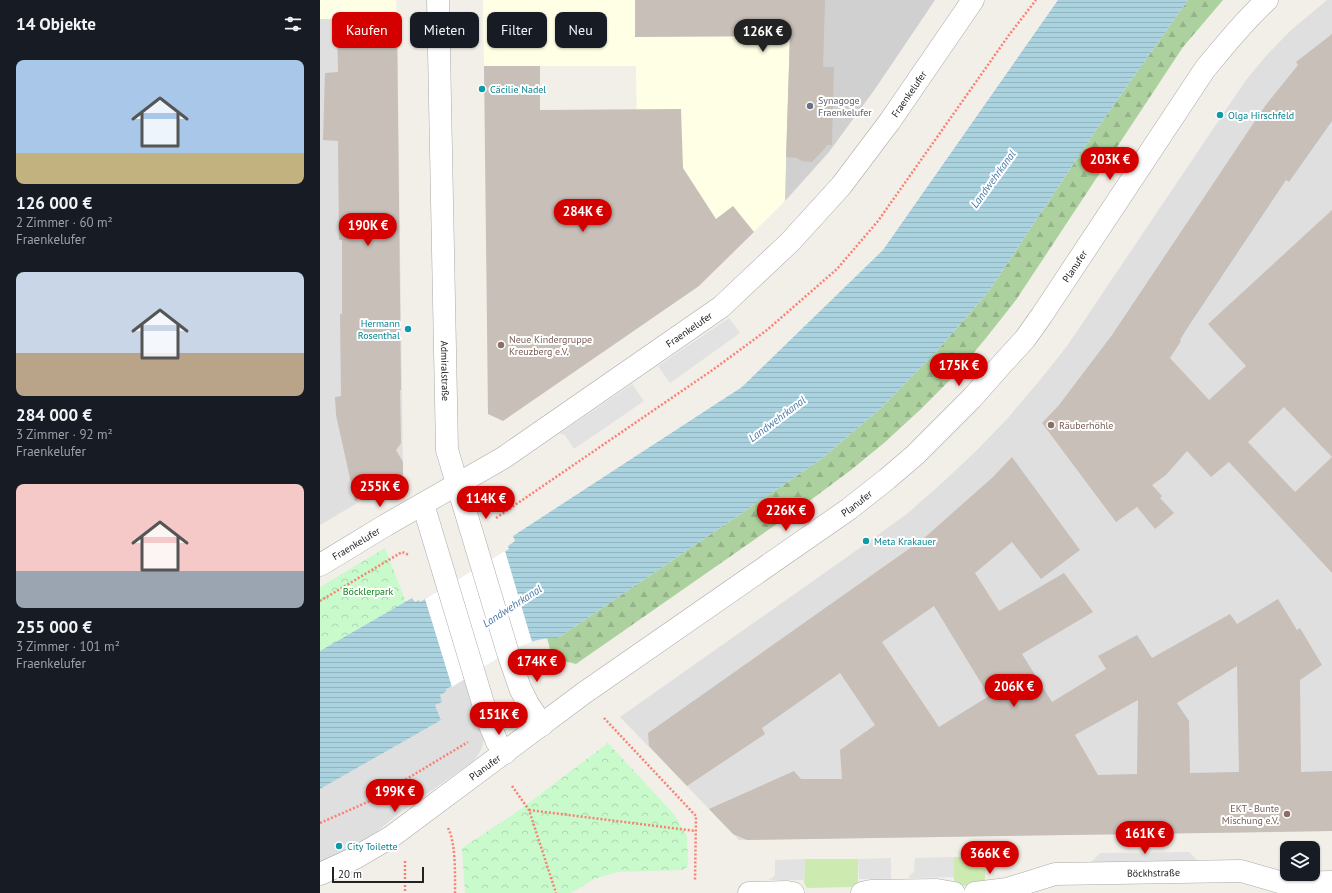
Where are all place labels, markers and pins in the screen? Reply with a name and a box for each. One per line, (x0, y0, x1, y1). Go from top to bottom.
pin: 126K € (730, 19, 796, 53)
place label: Cäcilie Nadel (490, 83, 546, 96)
marker: Cäcilie Nadel (477, 84, 487, 94)
place label: Synagoge Fraenkelufer (818, 94, 872, 119)
marker: Synagoge Fraenkelufer (805, 101, 815, 111)
place label: Olga Hirschfeld (1228, 109, 1294, 122)
marker: Olga Hirschfeld (1215, 110, 1225, 120)
pin: 203K € (1077, 147, 1143, 181)
pin: 284K € (550, 199, 616, 233)
pin: 190K € (335, 213, 401, 247)
place label: Hermann Rosenthal (358, 317, 400, 342)
marker: Hermann Rosenthal (403, 324, 413, 334)
place label: Neue Kindergruppe Kreuzberg e.V. (509, 333, 592, 358)
marker: Neue Kindergruppe Kreuzberg e.V. (496, 340, 506, 350)
pin: 175K € (926, 353, 992, 387)
place label: Räuberhöhle (1059, 419, 1113, 432)
marker: Räuberhöhle (1046, 420, 1056, 430)
pin: 255K € (347, 474, 413, 508)
pin: 114K € (453, 486, 519, 520)
pin: 226K € (753, 498, 819, 532)
place label: Meta Krakauer (874, 535, 936, 548)
marker: Meta Krakauer (861, 536, 871, 546)
pin: 174K € (504, 649, 570, 683)
pin: 206K € (981, 674, 1047, 708)
pin: 151K € (466, 702, 532, 736)
pin: 199K € (362, 779, 428, 813)
place label: EKT - Bunte Mischung e.V. (1222, 802, 1279, 827)
marker: EKT - Bunte Mischung e.V. (1282, 809, 1292, 819)
pin: 161K € (1112, 821, 1178, 855)
place label: City Toilette (347, 840, 398, 853)
marker: City Toilette (334, 841, 344, 851)
pin: 366K € (957, 841, 1023, 875)

